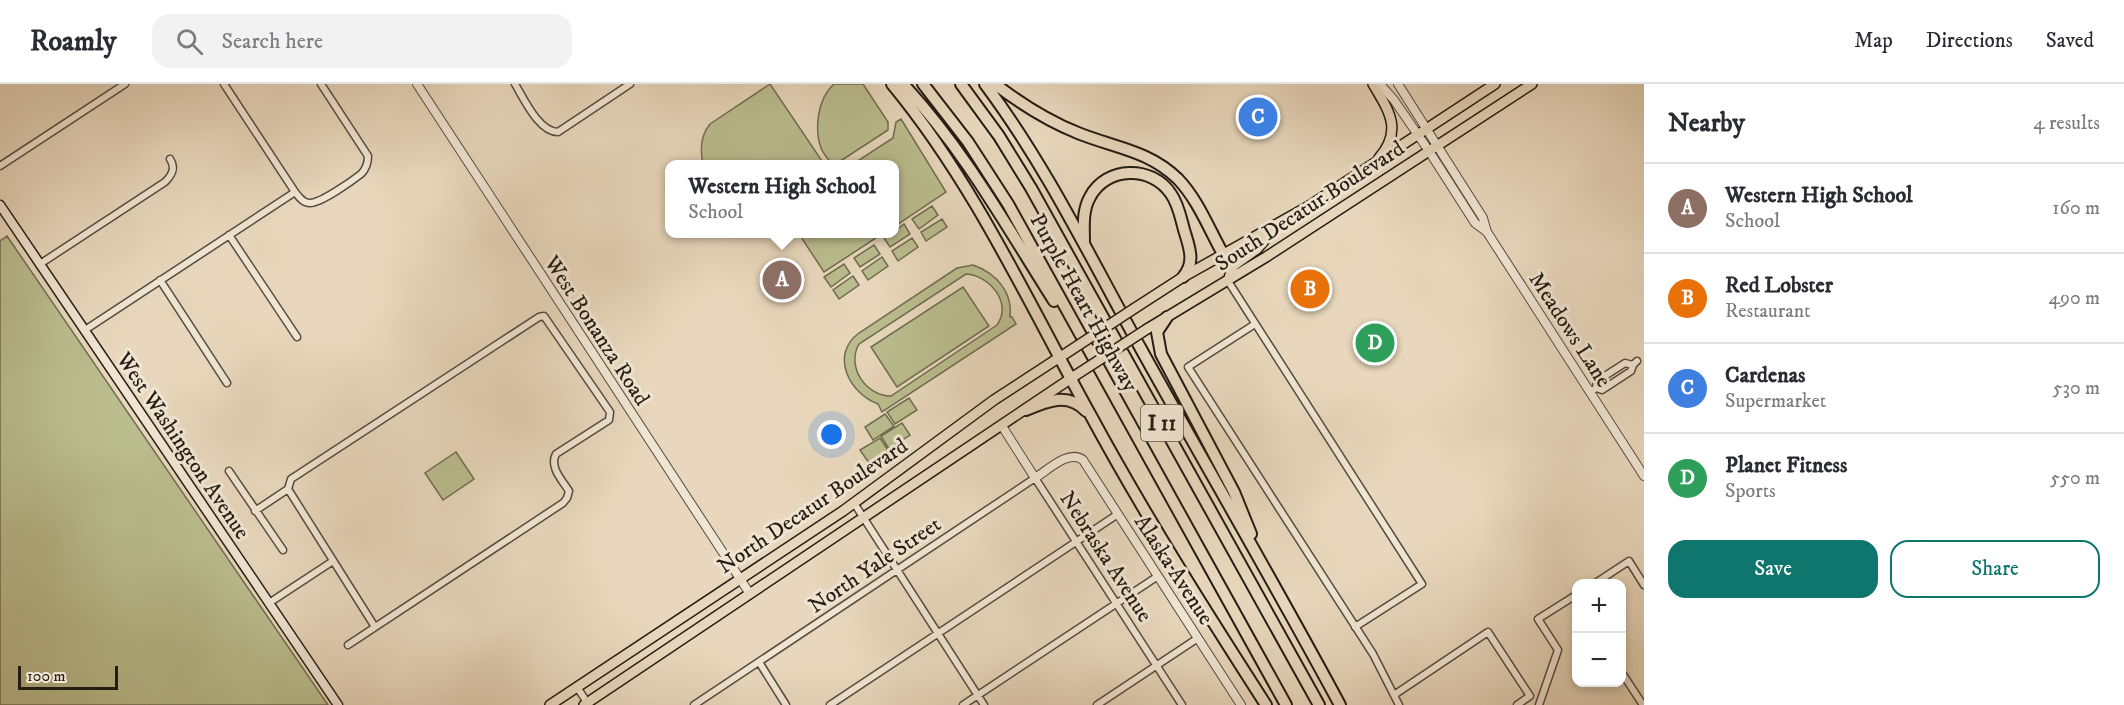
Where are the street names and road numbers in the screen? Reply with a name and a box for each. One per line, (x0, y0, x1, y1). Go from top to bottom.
street label: South Decatur Boulevard (1210, 135, 1409, 278)
street label: Purple Heart Highway (1024, 209, 1144, 397)
street label: West Bonanza Road (538, 250, 655, 411)
street label: Meadows Lane (1523, 267, 1617, 392)
street label: West Washington Avenue (110, 346, 255, 544)
road number: I 11 (1141, 405, 1183, 441)
street label: North Decatur Boulevard (713, 433, 913, 580)
street label: Nebraska Avenue (1054, 486, 1158, 627)
street label: Alaska Avenue (1128, 510, 1219, 630)
street label: North Yale Street (803, 511, 946, 619)

